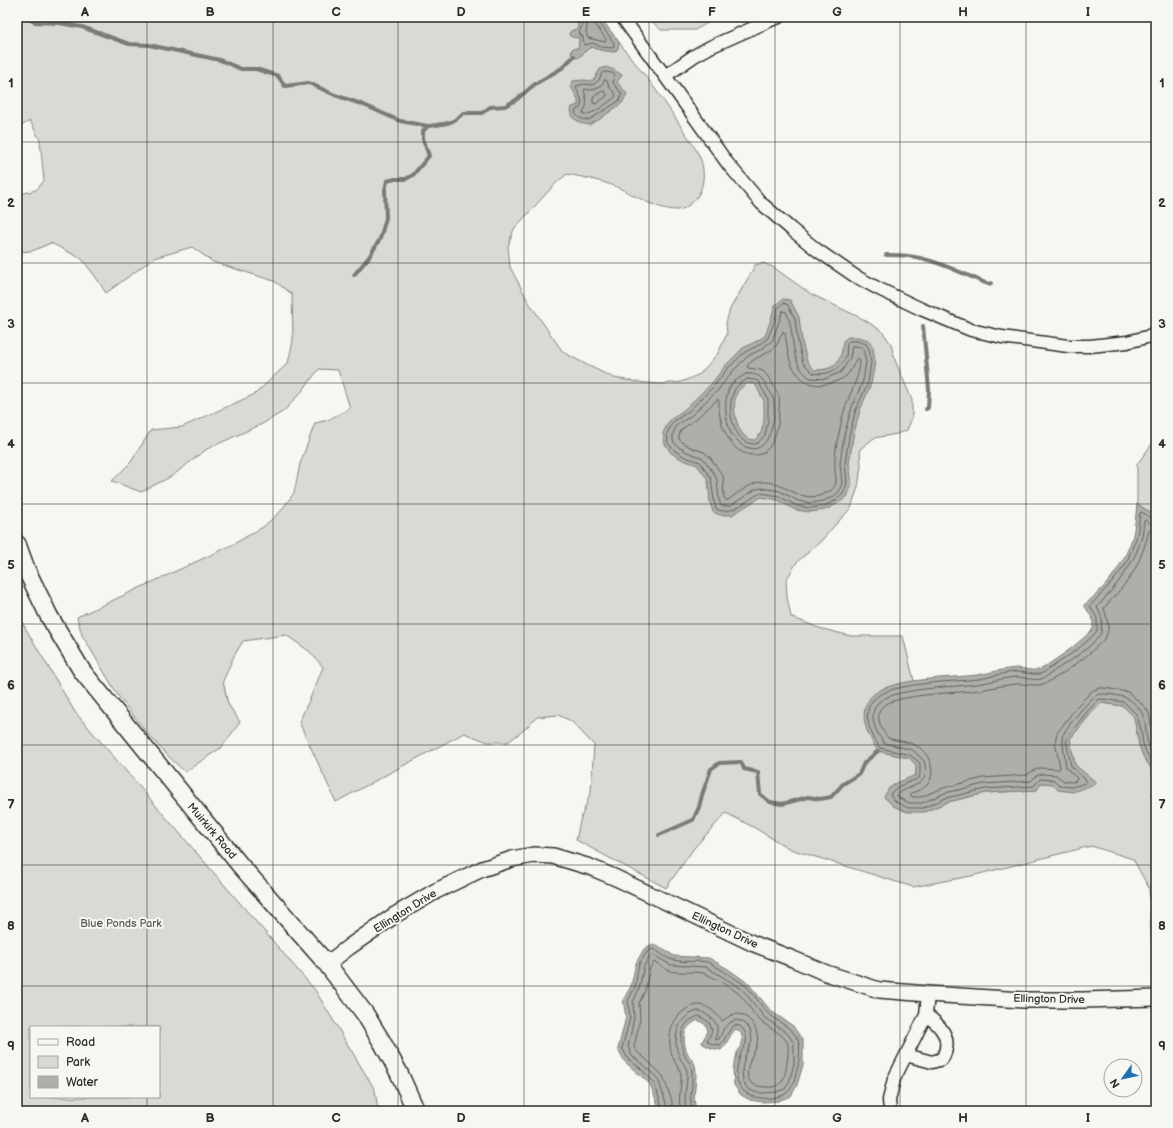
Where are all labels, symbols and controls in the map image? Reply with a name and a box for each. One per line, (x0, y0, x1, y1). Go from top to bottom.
text: A (80, 4, 89, 20)
text: B (205, 4, 215, 20)
text: C (331, 4, 341, 20)
text: D (456, 4, 466, 20)
text: E (582, 4, 591, 20)
text: F (708, 4, 716, 20)
text: G (832, 4, 842, 20)
text: H (958, 4, 968, 20)
text: I (1086, 4, 1090, 20)
text: 1 (8, 75, 14, 91)
text: 1 (1159, 75, 1165, 91)
text: 2 (7, 195, 15, 211)
text: 2 (1158, 195, 1166, 211)
text: 3 (7, 316, 15, 332)
text: 3 (1158, 316, 1166, 332)
text: 4 (7, 436, 15, 452)
text: 4 (1158, 436, 1166, 452)
text: 5 (7, 557, 15, 573)
text: 5 (1158, 557, 1166, 573)
text: 6 (7, 677, 15, 693)
text: 6 (1158, 677, 1166, 693)
text: 7 (7, 797, 15, 813)
text: 7 (1158, 797, 1166, 813)
street label: Muirkirk Road (185, 800, 239, 862)
street label: Ellington Drive (371, 886, 439, 935)
street label: Ellington Drive (690, 909, 761, 951)
park label: Blue Ponds Park (80, 917, 162, 930)
text: 8 (7, 918, 15, 934)
text: 8 (1158, 918, 1166, 934)
street label: Ellington Drive (1013, 992, 1085, 1006)
legend (30, 1026, 160, 1098)
text: Road (66, 1035, 95, 1050)
text: 9 (7, 1038, 15, 1054)
text: 9 (1158, 1038, 1166, 1054)
text: Park (66, 1055, 90, 1070)
north arrow (1103, 1058, 1143, 1098)
text: Water (66, 1075, 98, 1090)
text: N (1107, 1076, 1123, 1090)
text: A (80, 1110, 89, 1126)
text: B (205, 1110, 215, 1126)
text: C (331, 1110, 341, 1126)
text: D (456, 1110, 466, 1126)
text: E (582, 1110, 591, 1126)
text: F (708, 1110, 716, 1126)
text: G (832, 1110, 842, 1126)
text: H (958, 1110, 968, 1126)
text: I (1086, 1110, 1090, 1126)

